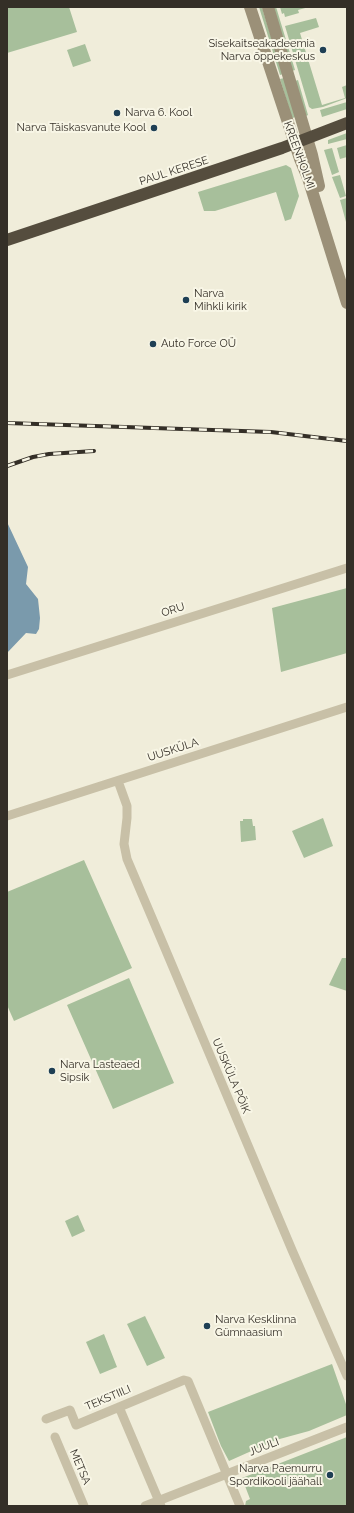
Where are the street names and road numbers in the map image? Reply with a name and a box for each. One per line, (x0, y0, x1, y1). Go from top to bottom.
street label: KREENHOLMI (281, 119, 317, 191)
street label: PAUL KERESE (138, 154, 210, 188)
street label: ORU (160, 600, 186, 620)
street label: UUSKÜLA (146, 736, 200, 764)
street label: UUSKÜLA PÕIK (209, 1036, 253, 1116)
street label: TEKSTIILI (83, 1382, 133, 1414)
street label: JUULI (247, 1435, 281, 1459)
street label: METSA (67, 1447, 93, 1487)

